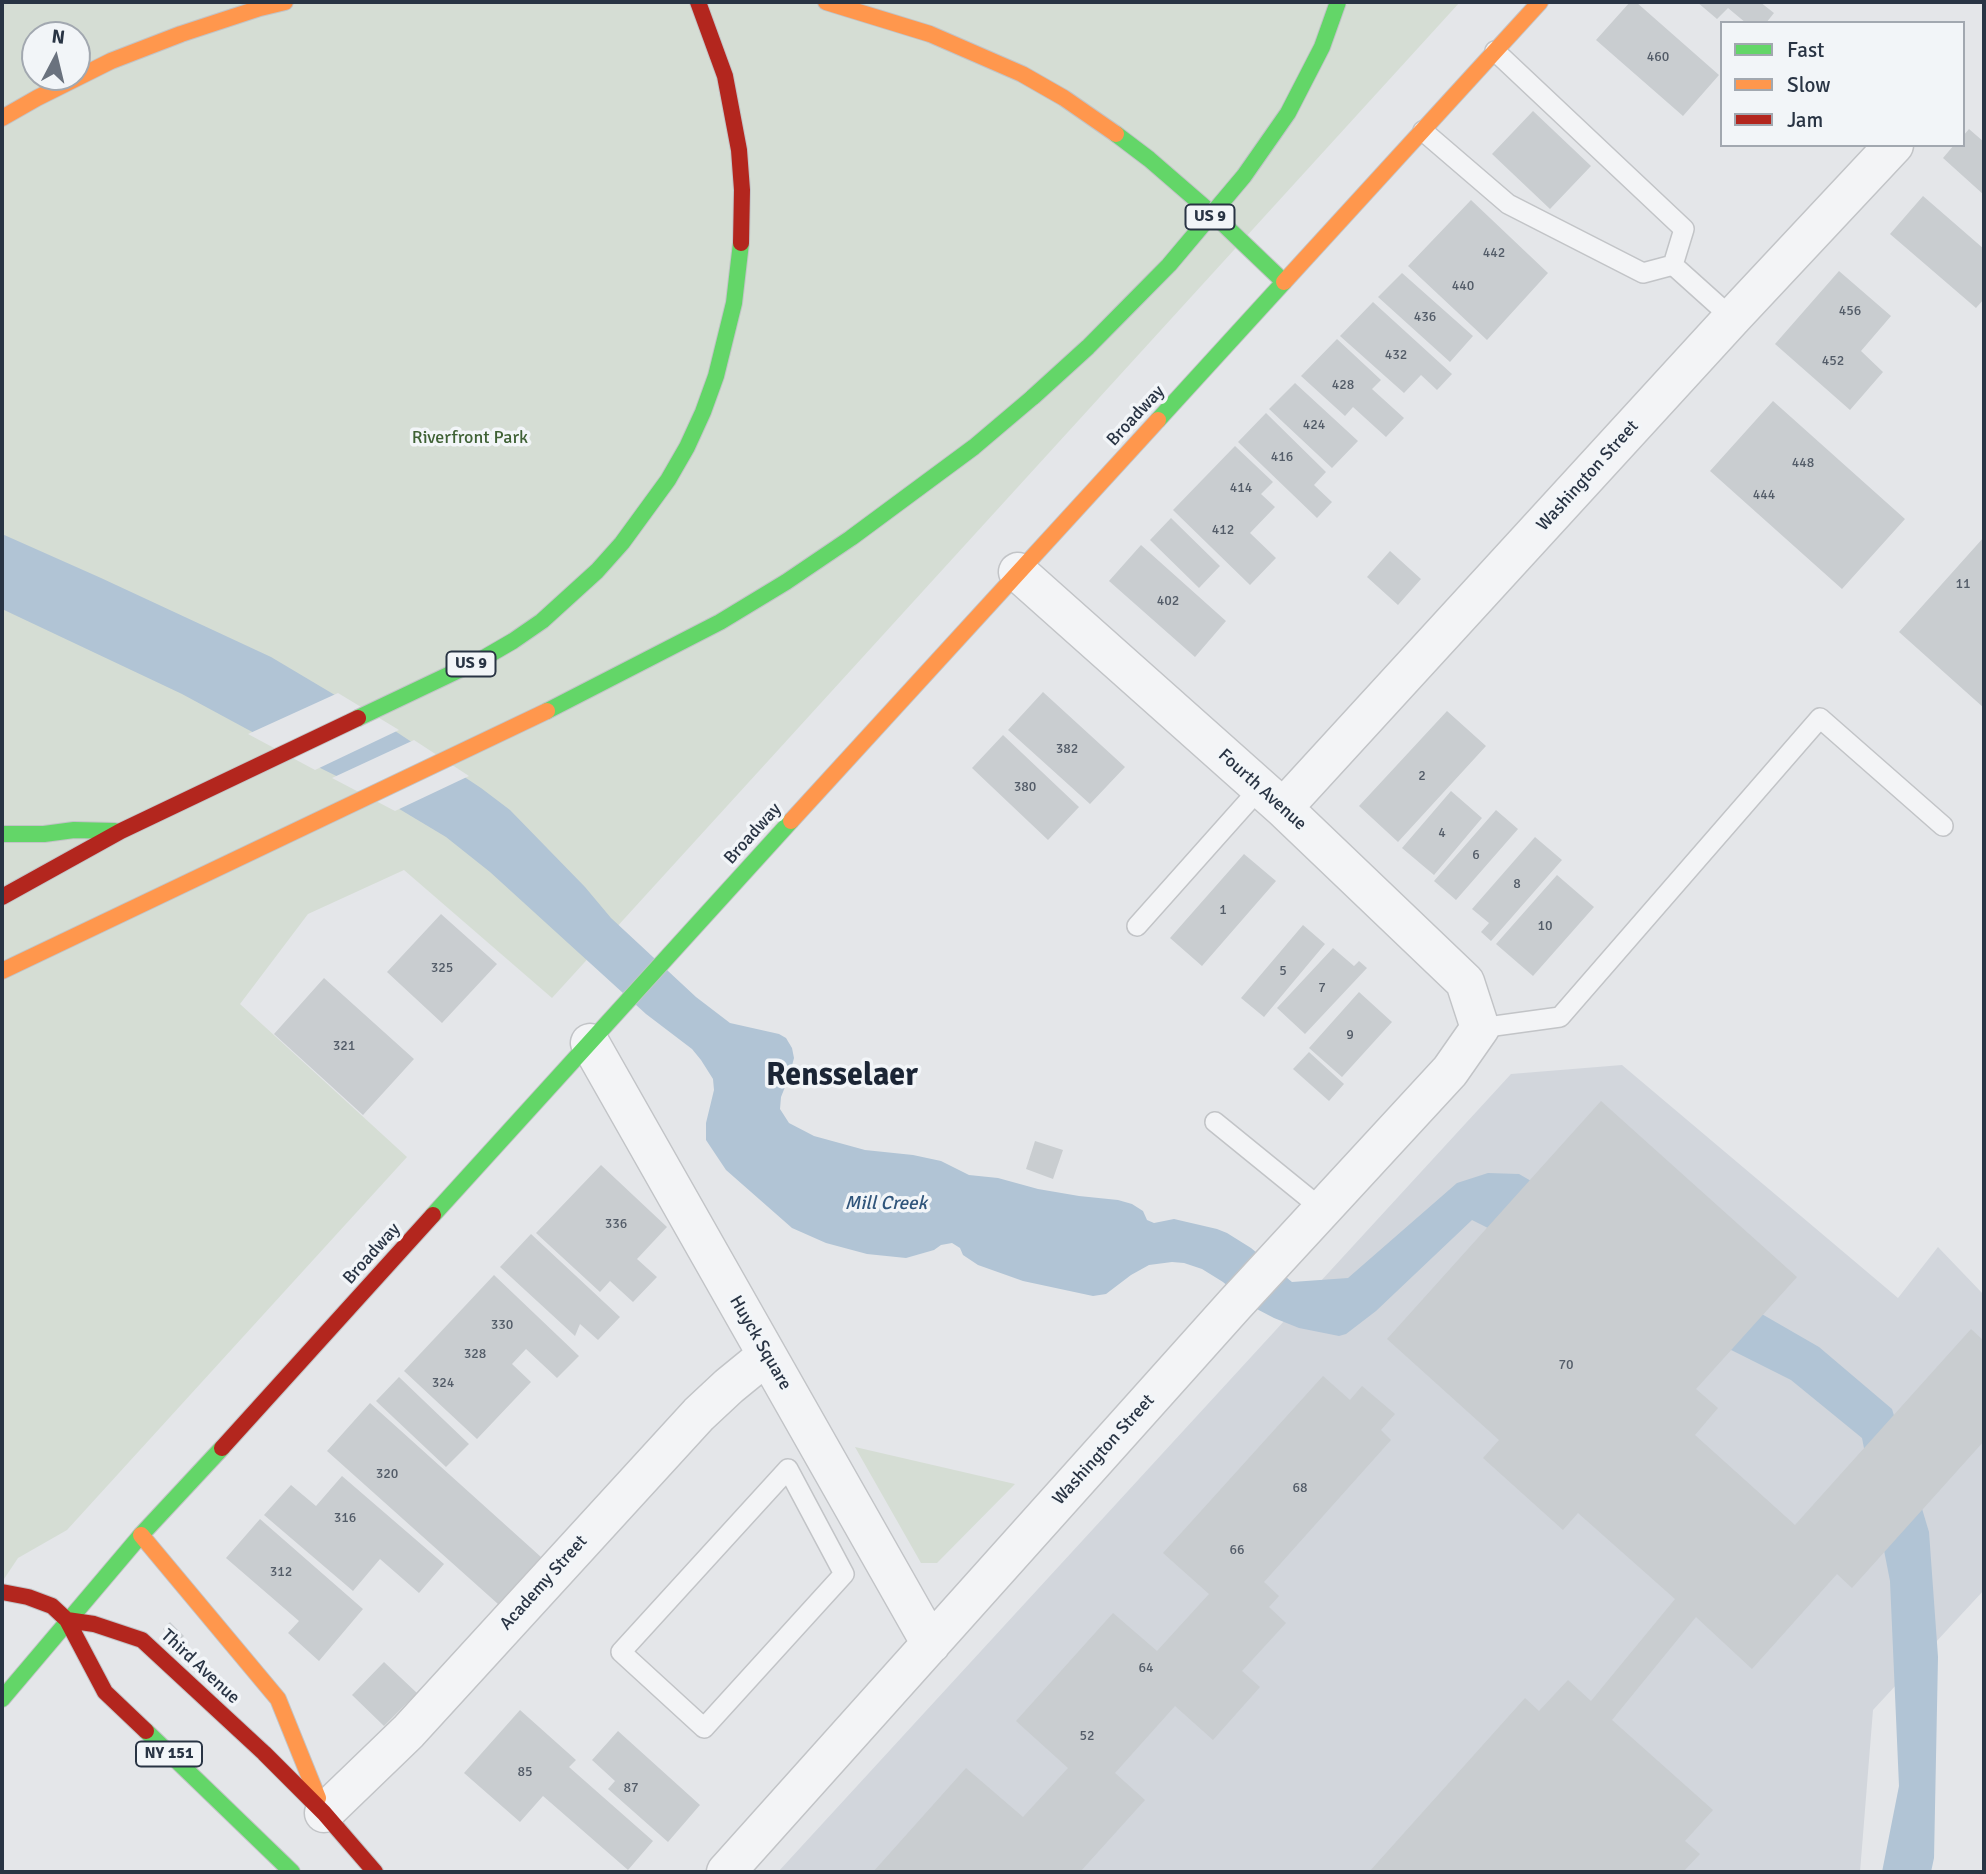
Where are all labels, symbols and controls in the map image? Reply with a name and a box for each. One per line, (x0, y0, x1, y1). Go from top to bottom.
north arrow (21, 21, 91, 91)
legend (1720, 21, 1965, 147)
text: N (50, 24, 66, 50)
text: Fast (1787, 37, 1824, 63)
house number: 460 (1647, 49, 1669, 65)
text: Slow (1787, 72, 1831, 98)
text: Jam (1787, 107, 1823, 133)
road number: US 9 (1186, 204, 1234, 230)
house number: 442 (1483, 245, 1505, 261)
house number: 440 (1452, 278, 1474, 294)
house number: 456 (1839, 303, 1861, 319)
house number: 436 (1414, 309, 1436, 325)
house number: 432 (1385, 347, 1407, 363)
house number: 452 (1822, 353, 1844, 369)
house number: 428 (1332, 377, 1354, 393)
street label: Broadway (1103, 381, 1169, 451)
street label: Washington Street (1533, 416, 1643, 536)
house number: 424 (1303, 417, 1325, 433)
park label: Riverfront Park (412, 427, 528, 449)
house number: 416 (1271, 449, 1293, 465)
house number: 448 (1792, 455, 1814, 471)
house number: 414 (1230, 480, 1252, 496)
house number: 444 (1753, 487, 1775, 503)
house number: 412 (1212, 522, 1234, 538)
house number: 11 (1955, 576, 1971, 592)
house number: 402 (1157, 593, 1179, 609)
road number: US 9 (447, 652, 496, 677)
house number: 382 (1056, 741, 1078, 757)
street label: Fourth Avenue (1213, 745, 1311, 835)
house number: 2 (1418, 768, 1426, 784)
house number: 380 (1014, 779, 1036, 795)
street label: Broadway (720, 799, 786, 869)
house number: 4 (1438, 825, 1446, 841)
house number: 6 (1472, 847, 1480, 863)
house number: 8 (1513, 876, 1521, 892)
house number: 1 (1219, 902, 1227, 918)
house number: 10 (1537, 918, 1553, 934)
house number: 325 (431, 960, 453, 976)
house number: 5 (1279, 963, 1287, 979)
house number: 7 (1318, 980, 1326, 996)
house number: 9 (1346, 1027, 1354, 1043)
house number: 321 (333, 1038, 355, 1054)
district label: Rensselaer (766, 1058, 918, 1096)
water label: Mill Creek (845, 1193, 927, 1215)
house number: 336 (605, 1216, 627, 1232)
street label: Broadway (339, 1219, 405, 1289)
street label: Huyck Square (724, 1292, 796, 1394)
house number: 330 (491, 1317, 513, 1333)
house number: 328 (464, 1346, 486, 1362)
house number: 70 (1558, 1357, 1574, 1373)
house number: 324 (432, 1375, 454, 1391)
street label: Washington Street (1049, 1390, 1159, 1510)
house number: 320 (376, 1466, 398, 1482)
house number: 68 (1292, 1480, 1308, 1496)
house number: 316 (334, 1510, 356, 1526)
street label: Academy Street (496, 1531, 592, 1635)
house number: 66 (1229, 1542, 1245, 1558)
house number: 312 (270, 1564, 292, 1580)
street label: Third Avenue (156, 1625, 244, 1709)
house number: 64 (1138, 1660, 1154, 1676)
house number: 52 (1079, 1728, 1095, 1744)
road number: NY 151 (136, 1742, 202, 1766)
house number: 85 (517, 1764, 533, 1780)
house number: 87 (623, 1780, 639, 1796)

